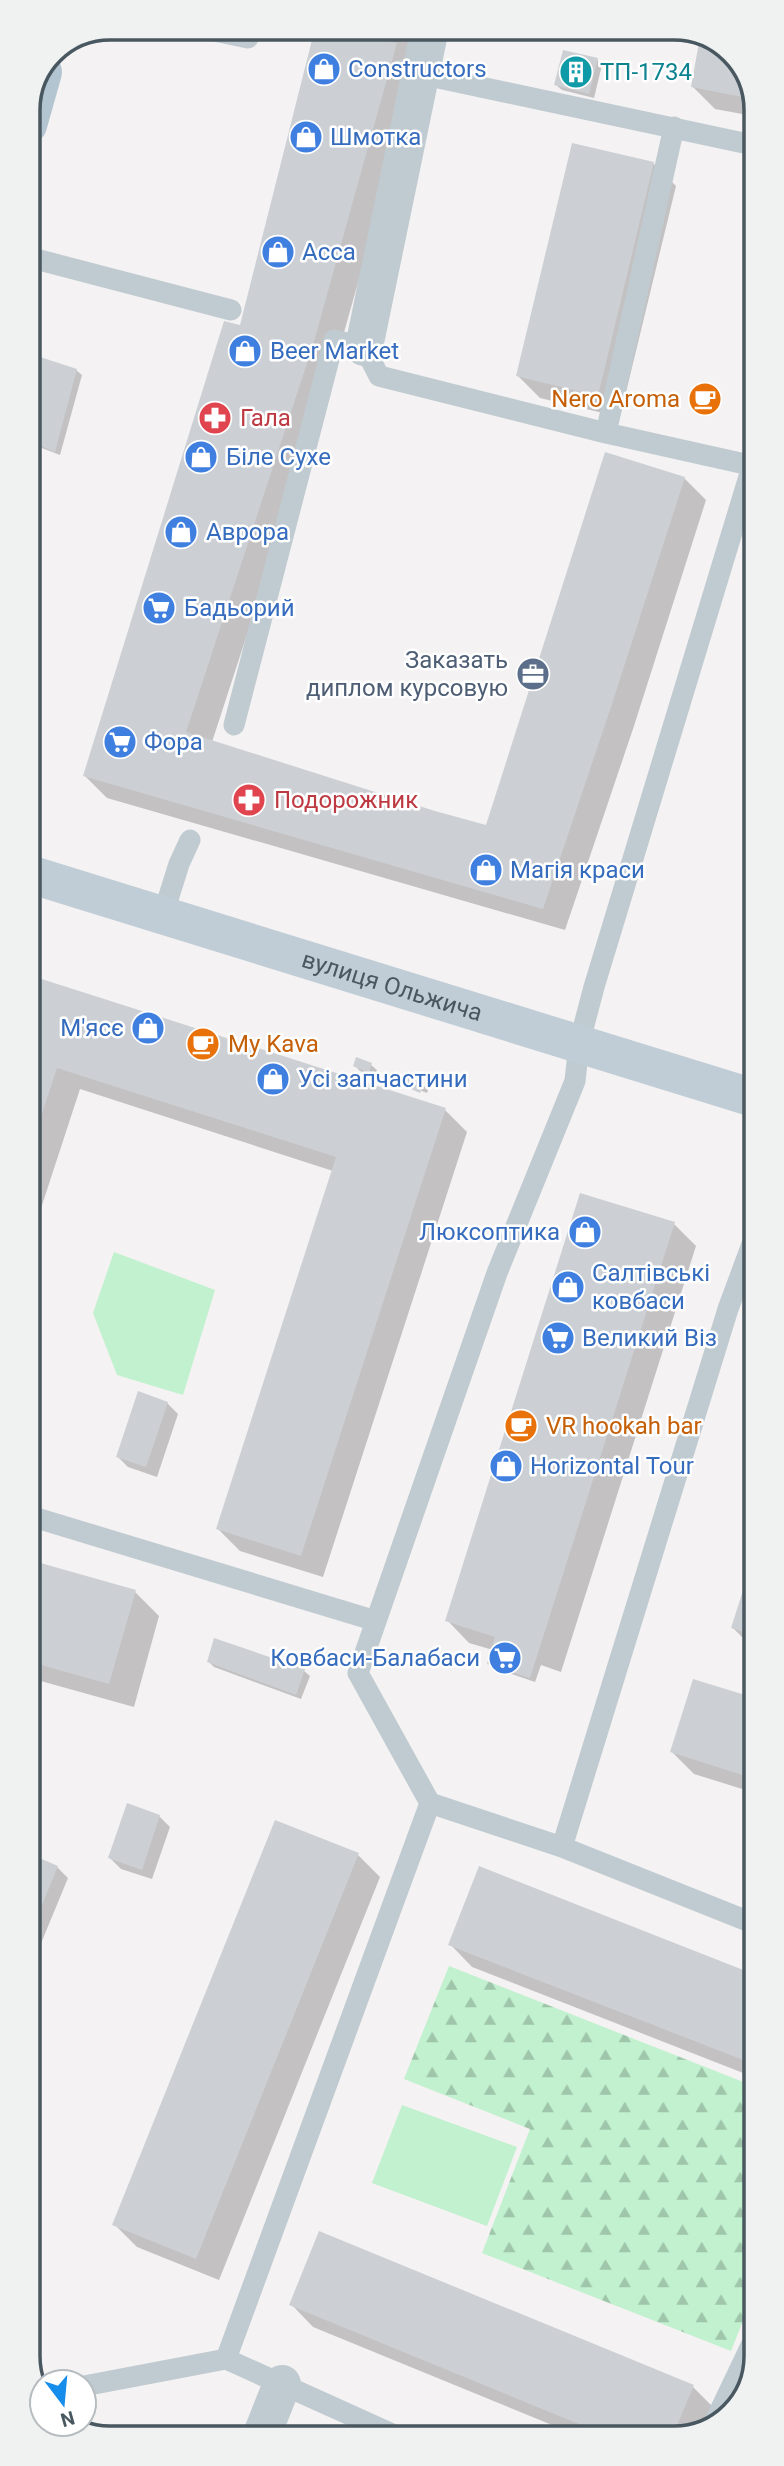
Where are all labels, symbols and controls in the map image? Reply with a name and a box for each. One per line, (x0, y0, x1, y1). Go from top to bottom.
shop icon: Constructors (305, 50, 343, 88)
building icon: ТП-1734 (557, 53, 595, 91)
place label: Constructors (348, 55, 487, 83)
place label: ТП-1734 (600, 58, 692, 86)
shop icon: Шмотка (287, 118, 325, 156)
place label: Шмотка (330, 123, 421, 151)
shop icon: Асса (259, 233, 297, 271)
place label: Асса (302, 238, 356, 266)
shop icon: Beer Market (226, 332, 264, 370)
place label: Beer Market (270, 337, 399, 365)
cafe icon: Nero Aroma (686, 380, 724, 418)
place label: Nero Aroma (551, 385, 680, 413)
pharmacy icon: Гала (196, 399, 234, 437)
place label: Гала (240, 404, 291, 432)
shop icon: Біле Сухе (182, 438, 220, 476)
place label: Біле Сухе (226, 443, 331, 471)
shop icon: Аврора (162, 513, 200, 551)
place label: Аврора (206, 518, 289, 546)
supermarket icon: Бадьорий (140, 589, 178, 627)
place label: Бадьорий (184, 594, 295, 622)
place label: Заказать диплом курсовую (306, 646, 508, 702)
office icon: Заказать диплом курсовую (514, 655, 552, 693)
supermarket icon: Фора (101, 723, 139, 761)
place label: Фора (144, 728, 203, 756)
pharmacy icon: Подорожник (230, 781, 268, 819)
place label: Подорожник (274, 786, 418, 814)
shop icon: Магія краси (467, 851, 505, 889)
place label: Магія краси (510, 856, 645, 884)
street label: вулиця Ольжича (298, 945, 486, 1027)
shop icon: М'ясє (129, 1009, 167, 1047)
place label: М'ясє (60, 1014, 124, 1042)
cafe icon: My Kava (184, 1025, 222, 1063)
place label: My Kava (228, 1030, 319, 1058)
shop icon: Усі запчастини (254, 1060, 292, 1098)
place label: Усі запчастини (298, 1065, 468, 1093)
shop icon: Люксоптика (566, 1213, 604, 1251)
place label: Люксоптика (419, 1218, 560, 1246)
place label: Салтівські ковбаси (592, 1259, 710, 1315)
shop icon: Салтівські ковбаси (549, 1268, 587, 1306)
supermarket icon: Великий Віз (539, 1319, 577, 1357)
place label: Великий Віз (582, 1324, 717, 1352)
cafe icon: VR hookah bar (502, 1407, 540, 1445)
place label: VR hookah bar (546, 1412, 702, 1440)
shop icon: Horizontal Tour (487, 1447, 525, 1485)
place label: Horizontal Tour (530, 1452, 694, 1480)
supermarket icon: Ковбаси-Балабаси (486, 1639, 524, 1677)
place label: Ковбаси-Балабаси (270, 1644, 480, 1672)
north arrow (28, 2368, 98, 2438)
text: N (58, 2406, 77, 2432)

